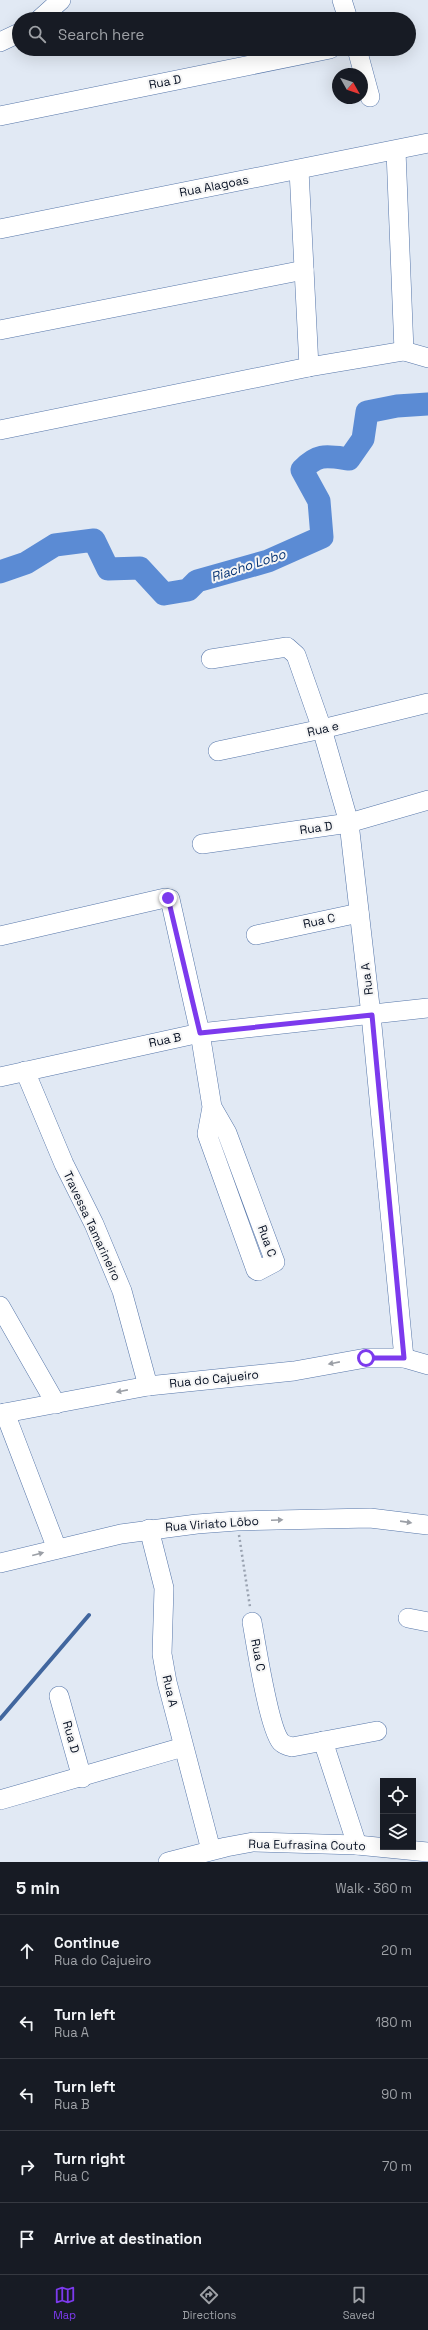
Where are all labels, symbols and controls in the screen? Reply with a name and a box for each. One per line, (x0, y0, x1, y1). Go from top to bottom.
search box (12, 12, 416, 56)
icon: search (26, 23, 48, 45)
text: Search here (58, 25, 144, 44)
north arrow (332, 68, 368, 104)
street label: Rua D (147, 71, 183, 93)
street label: Rua Alagoas (178, 171, 250, 201)
water label: Riacho Lobo (209, 545, 288, 586)
street label: Rua e (306, 718, 340, 740)
street label: Rua D (299, 818, 333, 838)
route end (159, 889, 177, 907)
street label: Rua C (301, 910, 337, 932)
street label: Rua A (357, 962, 377, 996)
street label: Rua B (147, 1029, 183, 1051)
street label: Travessa Tamarineiro (60, 1169, 124, 1283)
street label: Rua C (254, 1223, 280, 1259)
route start (357, 1349, 375, 1367)
one-way arrow (328, 1361, 340, 1367)
street label: Rua do Cajueiro (169, 1366, 259, 1392)
one-way arrow (116, 1388, 128, 1394)
street label: Rua Viriato Lôbo (165, 1513, 259, 1535)
one-way arrow (271, 1516, 283, 1523)
one-way arrow (400, 1519, 412, 1525)
one-way arrow (32, 1550, 44, 1556)
street label: Rua C (247, 1637, 269, 1673)
street label: Rua A (159, 1673, 182, 1709)
street label: Rua D (59, 1719, 83, 1755)
map controls (380, 1778, 416, 1850)
button: locate (380, 1778, 416, 1814)
button: layers (380, 1814, 416, 1850)
street label: Rua Eufrasina Couto (248, 1836, 366, 1854)
text: 5 min (16, 1877, 60, 1899)
text: Walk · 360 m (335, 1880, 412, 1897)
text: Continue (54, 1933, 120, 1952)
icon: ahead (16, 1940, 38, 1962)
text: 20 m (381, 1942, 412, 1959)
text: Rua do Cajueiro (54, 1952, 151, 1969)
text: Turn left (54, 2005, 116, 2024)
icon: left (16, 2012, 38, 2034)
text: 180 m (376, 2014, 412, 2031)
text: Rua A (54, 2024, 89, 2041)
text: Turn left (54, 2077, 116, 2096)
icon: left (16, 2084, 38, 2106)
text: 90 m (381, 2086, 412, 2103)
text: Rua B (54, 2096, 90, 2113)
text: Turn right (54, 2149, 125, 2168)
icon: right (16, 2156, 38, 2178)
text: 70 m (382, 2158, 412, 2175)
text: Rua C (54, 2168, 89, 2185)
icon: arrive (16, 2228, 38, 2250)
text: Arrive at destination (54, 2229, 202, 2248)
tab: Map (53, 2284, 76, 2322)
tab: Directions (182, 2284, 236, 2322)
tab: Saved (343, 2284, 375, 2322)

